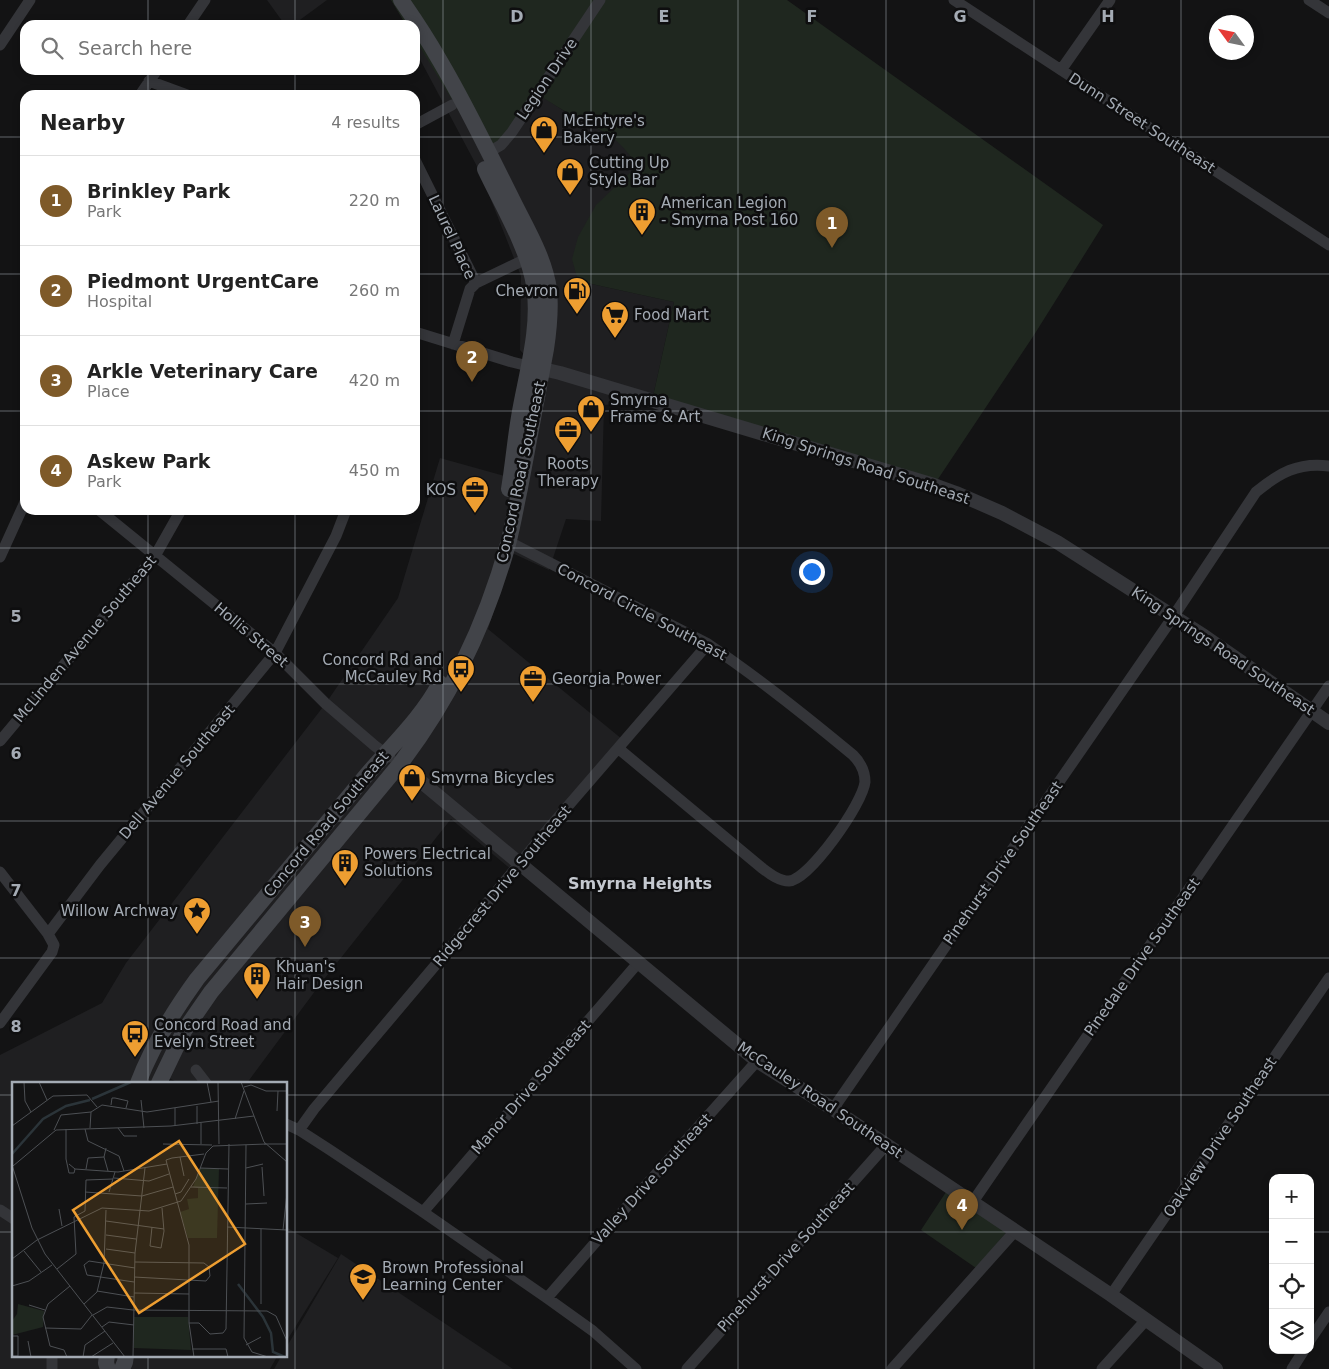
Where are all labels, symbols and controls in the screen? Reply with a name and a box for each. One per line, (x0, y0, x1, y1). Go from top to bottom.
text: D (510, 7, 524, 26)
text: E (659, 7, 669, 26)
text: F (807, 7, 817, 26)
text: G (953, 7, 967, 26)
text: H (1101, 7, 1115, 26)
north arrow (1209, 15, 1254, 60)
search box (20, 20, 420, 75)
icon: search (38, 34, 66, 62)
street label: Legion Drive (513, 35, 581, 123)
text: Search here (78, 37, 192, 59)
street label: Dunn Street Southeast (1065, 69, 1219, 177)
text: Nearby (40, 111, 125, 135)
place label: McEntyre's Bakery (563, 112, 645, 147)
text: 4 results (331, 113, 400, 132)
shop icon: McEntyre's Bakery (529, 115, 559, 154)
place label: Cutting Up Style Bar (589, 154, 669, 189)
shop icon: Cutting Up Style Bar (555, 157, 585, 196)
text: Brinkley Park (87, 180, 230, 202)
text: 1 (50, 191, 62, 210)
text: 220 m (349, 191, 400, 210)
street label: Laurel Place (425, 192, 479, 282)
place label: American Legion - Smyrna Post 160 (661, 194, 798, 229)
building icon: American Legion - Smyrna Post 160 (627, 197, 657, 236)
text: Park (87, 202, 122, 221)
pin: 1 (816, 207, 848, 248)
text: Piedmont UrgentCare (87, 270, 319, 292)
fuel station icon: Chevron (562, 276, 592, 315)
text: 2 (50, 281, 62, 300)
text: 260 m (349, 281, 400, 300)
place label: Chevron (495, 282, 558, 300)
text: Hospital (87, 292, 152, 311)
supermarket icon: Food Mart (600, 300, 630, 339)
place label: Food Mart (634, 306, 709, 324)
pin: 2 (456, 341, 488, 382)
text: Arkle Veterinary Care (87, 360, 318, 382)
text: 3 (50, 371, 62, 390)
text: 420 m (349, 371, 400, 390)
street label: Concord Road Southeast (493, 380, 549, 564)
text: Place (87, 382, 130, 401)
place label: Smyrna Frame & Art (610, 391, 700, 426)
shop icon: Smyrna Frame & Art (576, 394, 606, 433)
office icon: Roots Therapy (553, 415, 583, 454)
street label: King Springs Road Southeast (760, 424, 972, 508)
text: Askew Park (87, 450, 210, 472)
place label: Roots Therapy (536, 455, 599, 490)
text: 4 (50, 461, 62, 480)
text: 450 m (349, 461, 400, 480)
text: Park (87, 472, 122, 491)
office icon: KOS (460, 475, 490, 514)
place label: KOS (426, 481, 456, 499)
street label: McLinden Avenue Southeast (10, 552, 160, 726)
your location (799, 559, 825, 585)
street label: Concord Circle Southeast (554, 560, 730, 664)
street label: King Springs Road Southeast (1128, 583, 1318, 719)
street label: Hollis Street (210, 599, 292, 671)
text: 5 (10, 607, 22, 626)
place label: Concord Rd and McCauley Rd (322, 651, 442, 686)
bus stop icon: Concord Rd and McCauley Rd (446, 654, 476, 693)
office icon: Georgia Power (518, 664, 548, 703)
place label: Georgia Power (552, 670, 662, 688)
street label: Dell Avenue Southeast (115, 701, 239, 843)
text: 6 (10, 744, 22, 763)
street label: Concord Road Southeast (260, 747, 392, 901)
shop icon: Smyrna Bicycles (397, 763, 427, 802)
place label: Smyrna Bicycles (431, 769, 555, 787)
street label: Pinehurst Drive Southeast (939, 778, 1067, 948)
street label: Ridgecrest Drive Southeast (429, 802, 575, 970)
place label: Powers Electrical Solutions (364, 845, 491, 880)
building icon: Powers Electrical Solutions (330, 848, 360, 887)
district label: Smyrna Heights (568, 874, 712, 893)
street label: Pinedale Drive Southeast (1080, 874, 1204, 1040)
text: 7 (10, 881, 22, 900)
place icon: Willow Archway (182, 896, 212, 935)
place label: Willow Archway (61, 902, 178, 920)
pin: 3 (289, 906, 321, 947)
place label: Khuan's Hair Design (276, 958, 363, 993)
building icon: Khuan's Hair Design (242, 961, 272, 1000)
place label: Concord Road and Evelyn Street (154, 1016, 291, 1051)
street label: Manor Drive Southeast (468, 1016, 594, 1158)
text: 8 (10, 1017, 22, 1036)
bus stop icon: Concord Road and Evelyn Street (120, 1019, 150, 1058)
street label: McCauley Road Southeast (734, 1038, 906, 1162)
street label: Oakview Drive Southeast (1160, 1053, 1280, 1221)
inset map (12, 1082, 288, 1356)
street label: Valley Drive Southeast (588, 1110, 716, 1248)
map controls (1269, 1174, 1314, 1354)
button: + (1269, 1174, 1314, 1219)
street label: Pinehurst Drive Southeast (714, 1178, 858, 1336)
pin: 4 (946, 1189, 978, 1230)
button: − (1269, 1219, 1314, 1264)
place label: Brown Professional Learning Center (382, 1259, 524, 1294)
school or university icon: Brown Professional Learning Center (348, 1262, 378, 1301)
button: locate (1269, 1264, 1314, 1309)
button: layers (1269, 1309, 1314, 1354)

